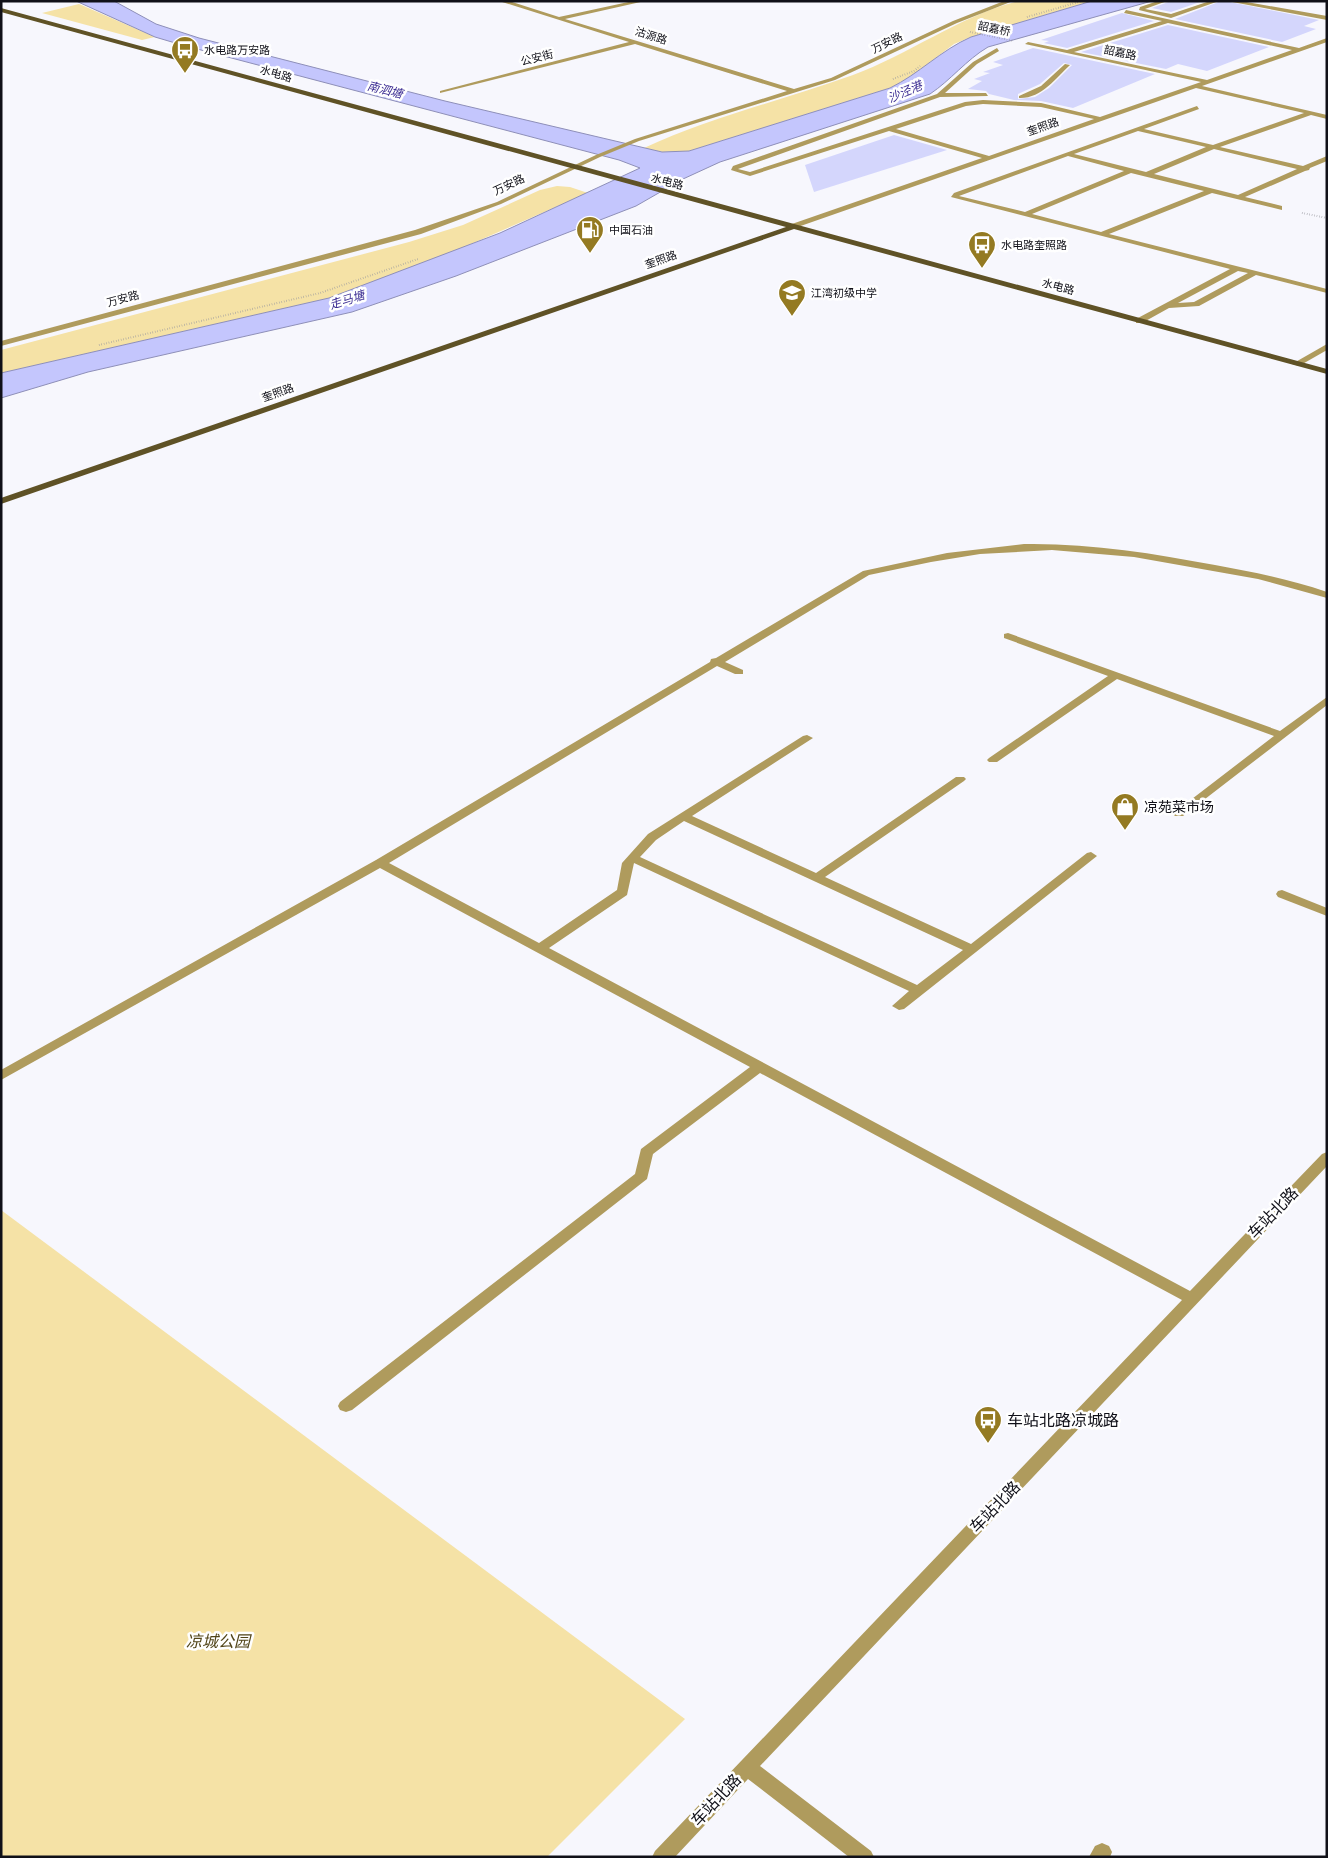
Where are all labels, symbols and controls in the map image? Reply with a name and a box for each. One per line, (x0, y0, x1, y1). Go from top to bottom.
street label: 韶嘉桥 (977, 19, 1011, 39)
street label: 沽源路 (633, 25, 669, 47)
street label: 万安路 (869, 30, 905, 56)
bus stop icon: 水电路万安路 (170, 35, 200, 74)
street label: 韶嘉路 (1103, 43, 1137, 63)
place label: 水电路万安路 (204, 44, 270, 57)
street label: 公安街 (519, 48, 555, 68)
street label: 水电路 (258, 63, 294, 85)
water label: 沙泾港 (886, 78, 926, 105)
water label: 南泗塘 (366, 79, 406, 102)
street label: 奎照路 (1025, 115, 1061, 139)
street label: 水电路 (649, 171, 685, 193)
street label: 万安路 (491, 172, 527, 198)
fuel station icon: 中国石油 (575, 215, 605, 254)
place label: 中国石油 (609, 224, 653, 237)
bus stop icon: 水电路奎照路 (967, 230, 997, 269)
place label: 水电路奎照路 (1001, 239, 1067, 252)
street label: 奎照路 (643, 248, 679, 272)
street label: 水电路 (1040, 276, 1076, 298)
school or university icon: 江湾初级中学 (777, 278, 807, 317)
water label: 走马塘 (328, 287, 368, 312)
place label: 江湾初级中学 (811, 287, 877, 300)
street label: 万安路 (105, 288, 141, 310)
street label: 奎照路 (260, 381, 296, 405)
shop icon: 凉苑菜市场 (1110, 792, 1140, 831)
place label: 凉苑菜市场 (1144, 799, 1214, 816)
street label: 车站北路 (1244, 1183, 1302, 1243)
bus stop icon: 车站北路凉城路 (973, 1405, 1003, 1444)
place label: 车站北路凉城路 (1007, 1411, 1119, 1430)
street label: 车站北路 (966, 1477, 1024, 1537)
park label: 凉城公园 (186, 1632, 252, 1651)
street label: 车站北路 (687, 1770, 745, 1830)

